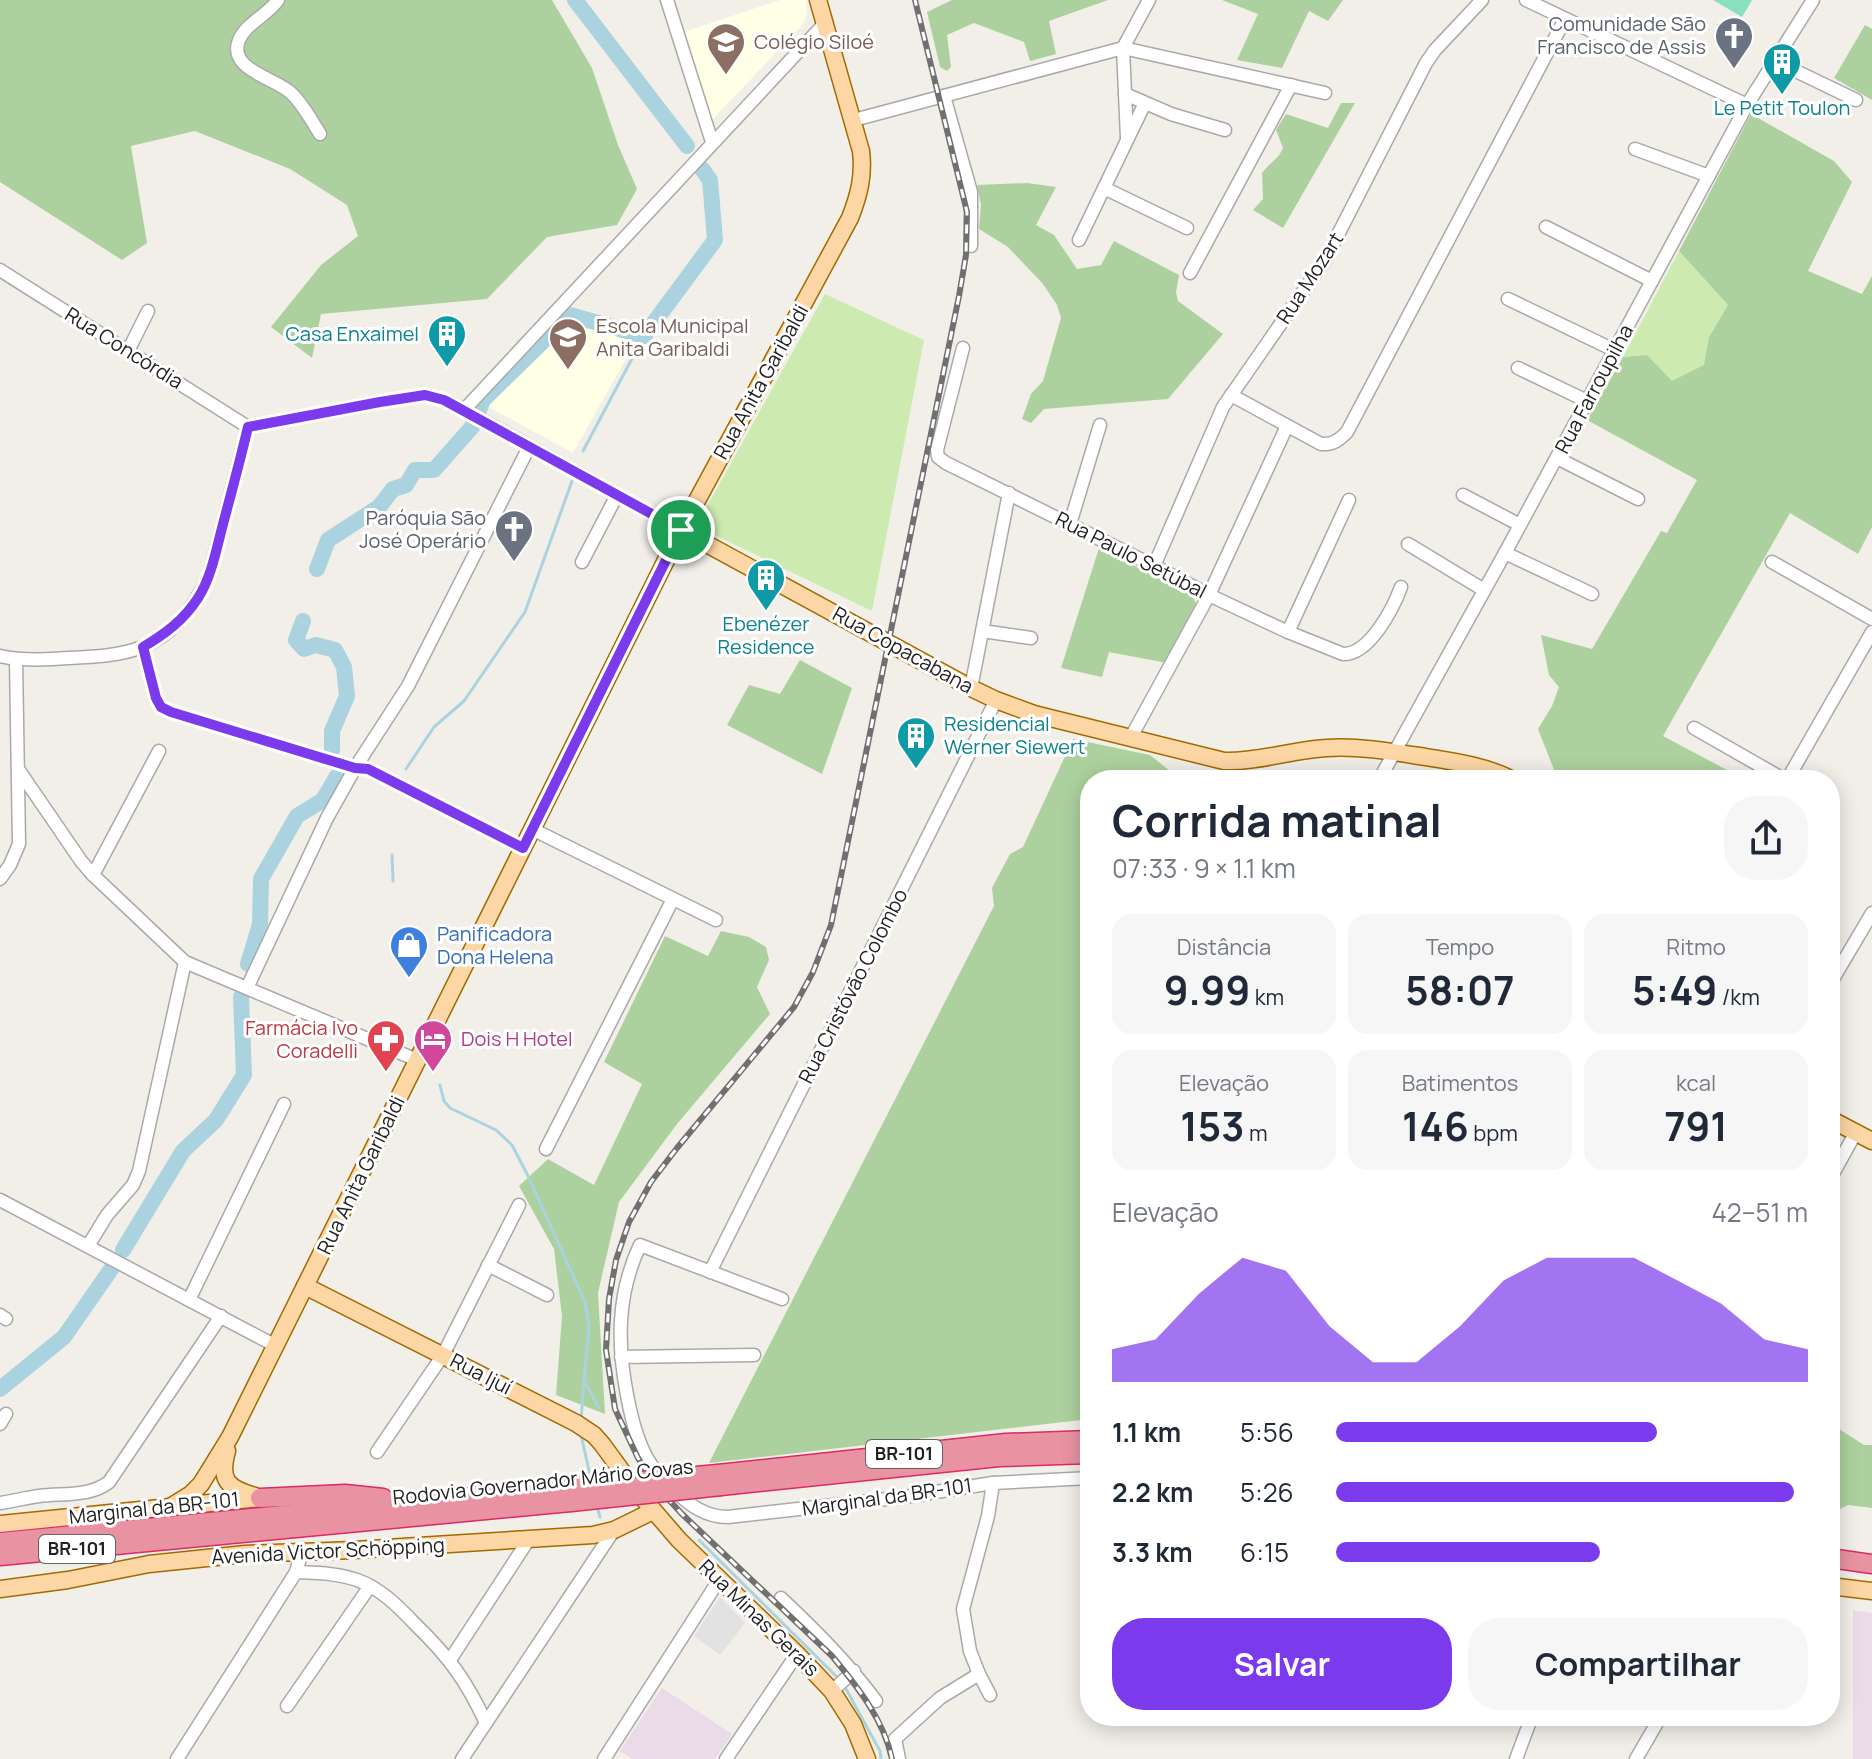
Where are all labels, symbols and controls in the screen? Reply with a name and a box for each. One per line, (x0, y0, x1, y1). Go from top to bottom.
place label: Comunidade São Francisco de Assis (1537, 10, 1706, 60)
church icon: Comunidade São Francisco de Assis (1713, 15, 1755, 70)
school or university icon: Colégio Siloé (705, 21, 747, 76)
place label: Colégio Siloé (754, 28, 874, 55)
building icon: Le Petit Toulon (1761, 41, 1803, 96)
place label: Le Petit Toulon (1714, 94, 1850, 121)
street label: Rua Mozart (1270, 227, 1349, 329)
street label: Rua Anita Garibaldi (707, 299, 814, 464)
street label: Rua Concórdia (60, 300, 189, 395)
place label: Escola Municipal Anita Garibaldi (596, 312, 749, 362)
building icon: Casa Enxaimel (426, 313, 468, 368)
school or university icon: Escola Municipal Anita Garibaldi (547, 316, 589, 371)
place label: Casa Enxaimel (286, 320, 419, 347)
street label: Rua Farroupilha (1548, 320, 1639, 458)
pin (647, 496, 715, 564)
place label: Paróquia São José Operário (359, 504, 486, 554)
street label: Rua Paulo Setúbal (1051, 505, 1211, 604)
church icon: Paróquia São José Operário (493, 508, 535, 563)
icon: arrive (659, 508, 703, 552)
building icon: Ebenézer Residence (745, 557, 787, 612)
street label: Rua Copacabana (828, 600, 978, 699)
place label: Ebenézer Residence (718, 610, 814, 660)
place label: Residencial Werner Siewert (944, 710, 1085, 760)
building icon: Residencial Werner Siewert (895, 715, 937, 770)
text: Corrida matinal (1112, 790, 1442, 850)
button: share (1724, 796, 1808, 880)
text: 07:33 · 9 × 1.1 km (1112, 850, 1296, 886)
street label: Rua Cristóvão Colombo (792, 884, 913, 1088)
place label: Panificadora Dona Helena (437, 920, 554, 970)
shop icon: Panificadora Dona Helena (388, 924, 430, 979)
text: Distância (1177, 932, 1271, 962)
text: Tempo (1426, 932, 1494, 962)
text: Ritmo (1666, 932, 1726, 962)
text: 9.99 (1164, 962, 1250, 1017)
text: 58:07 (1405, 962, 1515, 1017)
text: 5:49 (1632, 962, 1717, 1017)
text: km (1250, 982, 1284, 1012)
text: /km (1717, 982, 1760, 1012)
place label: Farmácia Ivo Coradelli (245, 1014, 358, 1064)
pharmacy icon: Farmácia Ivo Coradelli (365, 1018, 407, 1073)
hotel icon: Dois H Hotel (412, 1018, 454, 1073)
place label: Dois H Hotel (461, 1025, 573, 1052)
text: Elevação (1179, 1068, 1269, 1098)
text: Batimentos (1402, 1068, 1518, 1098)
text: kcal (1676, 1068, 1716, 1098)
street label: Rua Anita Garibaldi (310, 1091, 411, 1259)
text: 153 (1180, 1098, 1245, 1153)
text: 146 (1402, 1098, 1469, 1153)
text: 791 (1664, 1098, 1728, 1153)
text: m (1245, 1118, 1268, 1148)
text: bpm (1469, 1118, 1518, 1148)
text: Elevação (1112, 1194, 1219, 1230)
text: 42–51 m (1711, 1194, 1808, 1230)
street label: Rua Ijuí (446, 1347, 517, 1401)
text: 1.1 km (1112, 1414, 1181, 1450)
text: 5:56 (1240, 1414, 1294, 1450)
road number: BR-101 (866, 1440, 942, 1468)
street label: Rodovia Governador Mário Covas (391, 1452, 695, 1511)
street label: Marginal da BR-101 (800, 1471, 973, 1522)
text: 2.2 km (1112, 1474, 1193, 1510)
text: 5:26 (1240, 1474, 1294, 1510)
street label: Marginal da BR-101 (68, 1485, 240, 1530)
street label: Avenida Victor Schöpping (211, 1531, 445, 1570)
text: 3.3 km (1112, 1534, 1193, 1570)
text: 6:15 (1240, 1534, 1289, 1570)
road number: BR-101 (39, 1535, 115, 1563)
street label: Rua Minas Gerais (693, 1553, 825, 1682)
button: Salvar (1112, 1618, 1452, 1710)
button: Compartilhar (1468, 1618, 1808, 1710)

